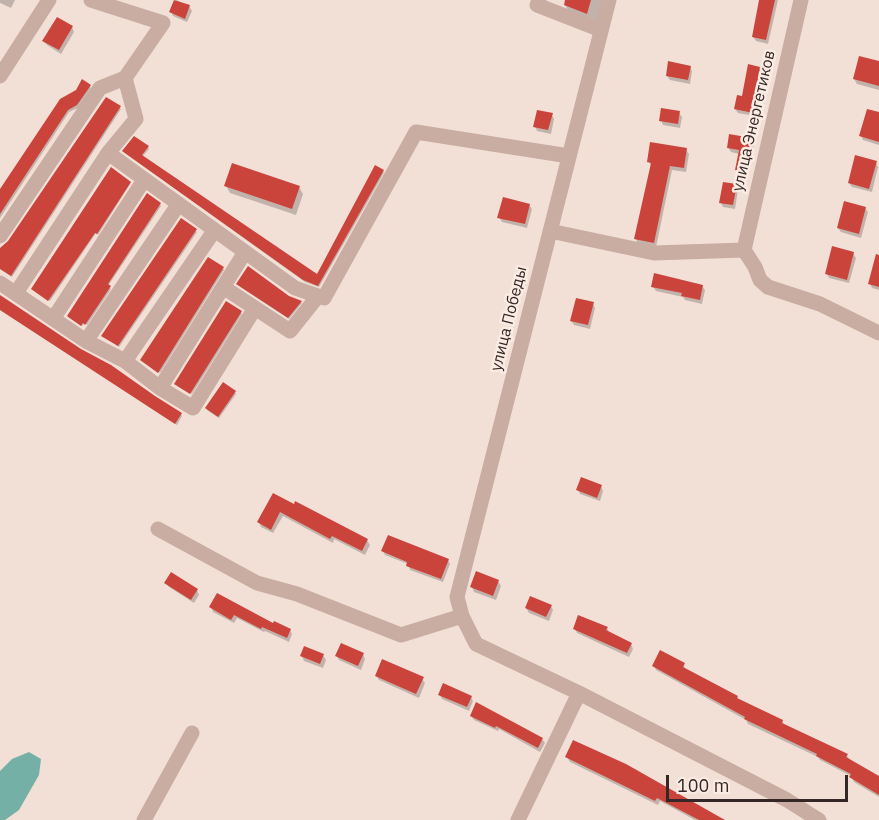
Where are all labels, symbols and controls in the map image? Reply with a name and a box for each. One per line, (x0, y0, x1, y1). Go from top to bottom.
street label: улица Энергетиков (728, 49, 780, 193)
street label: улица Победы (487, 265, 531, 373)
scale bar (669, 763, 850, 801)
text: 100 m (677, 774, 729, 797)

